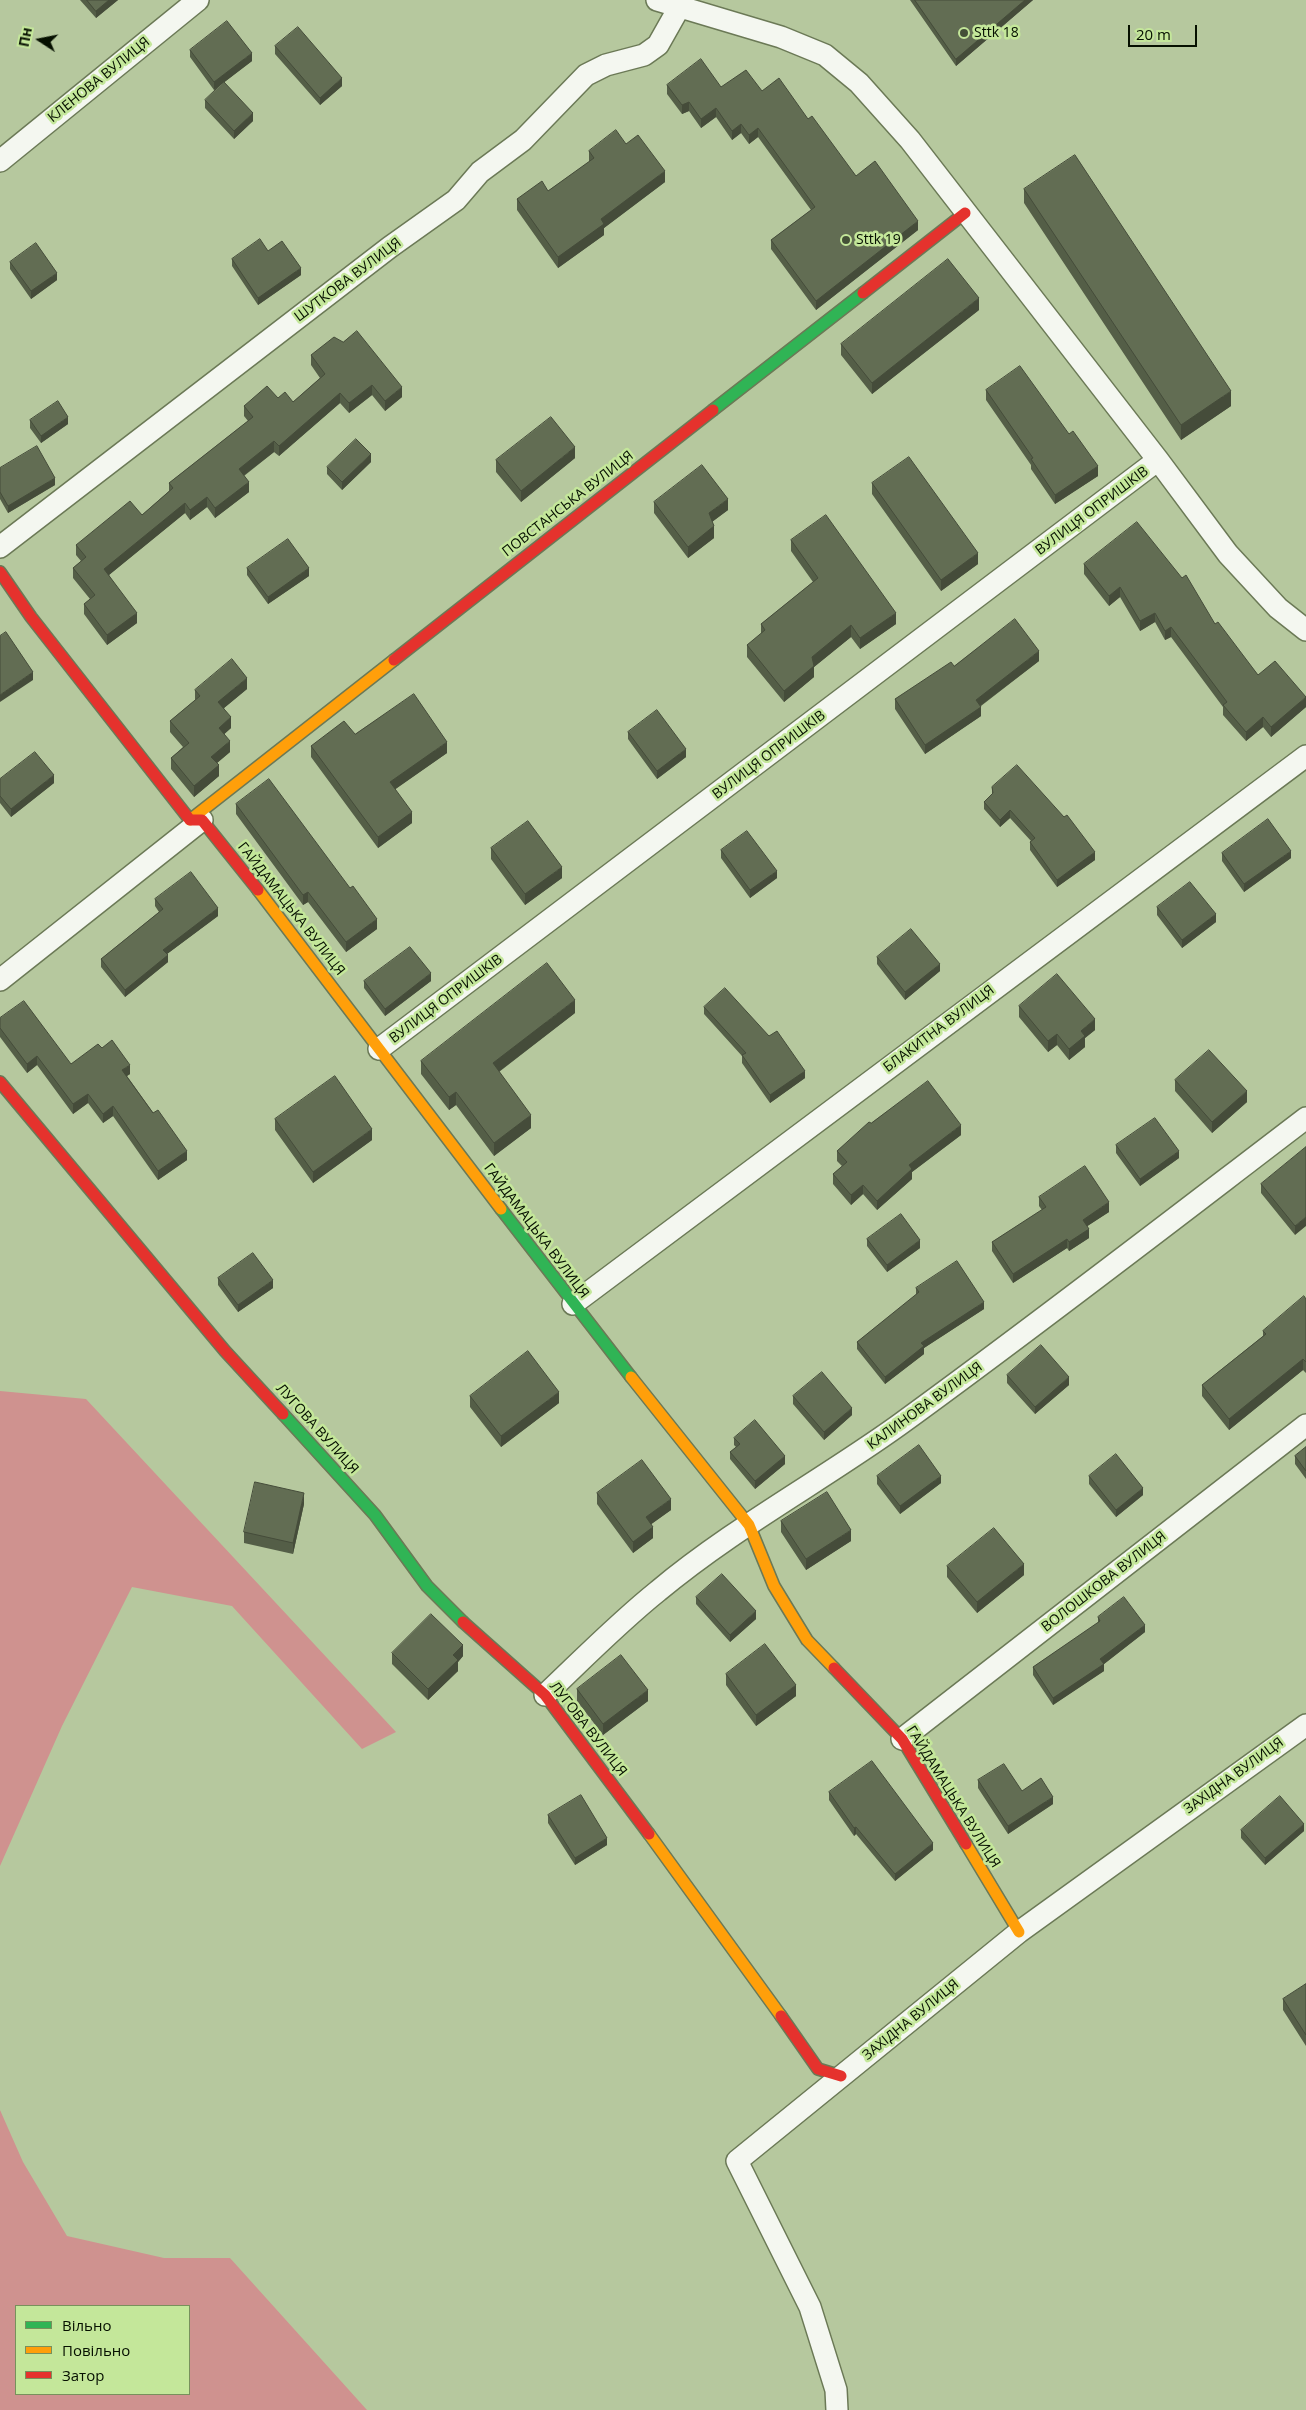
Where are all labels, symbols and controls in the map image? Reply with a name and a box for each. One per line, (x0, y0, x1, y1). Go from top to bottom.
north arrow (15, 15, 65, 65)
scale bar (1131, 15, 1200, 47)
text: 20 m (1136, 24, 1171, 44)
place label: Sttk 18 (974, 25, 1019, 41)
text: Пн (14, 26, 36, 49)
marker: Sttk 18 (958, 27, 970, 39)
street label: КЛЕНОВА ВУЛИЦЯ (45, 34, 153, 126)
place label: Sttk 19 (856, 232, 901, 248)
street label: ШУТКОВА ВУЛИЦЯ (291, 234, 405, 326)
marker: Sttk 19 (840, 234, 852, 246)
street label: ПОВСТАНСЬКА ВУЛИЦЯ (499, 448, 637, 560)
street label: ВУЛИЦЯ ОПРИШКІВ (1032, 463, 1152, 559)
street label: ВУЛИЦЯ ОПРИШКІВ (709, 707, 829, 803)
street label: ГАЙДАМАЦЬКА ВУЛИЦЯ (234, 839, 348, 979)
street label: ВУЛИЦЯ ОПРИШКІВ (386, 951, 506, 1047)
street label: БЛАКИТНА ВУЛИЦЯ (880, 982, 998, 1076)
street label: ГАЙДАМАЦЬКА ВУЛИЦЯ (480, 1160, 592, 1302)
street label: КАЛИНОВА ВУЛИЦЯ (864, 1359, 986, 1453)
street label: ЛУГОВА ВУЛИЦЯ (272, 1380, 362, 1478)
street label: ВОЛОШКОВА ВУЛИЦЯ (1038, 1528, 1170, 1636)
street label: ЛУГОВА ВУЛИЦЯ (546, 1678, 630, 1780)
street label: ГАЙДАМАЦЬКА ВУЛИЦЯ (902, 1723, 1004, 1871)
street label: ЗАХІДНА ВУЛИЦЯ (1181, 1734, 1287, 1818)
street label: ЗАХІДНА ВУЛИЦЯ (860, 1976, 962, 2064)
legend (15, 2305, 190, 2395)
text: Вільно (62, 2315, 111, 2335)
text: Повільно (62, 2340, 130, 2360)
text: Затор (62, 2365, 104, 2385)

